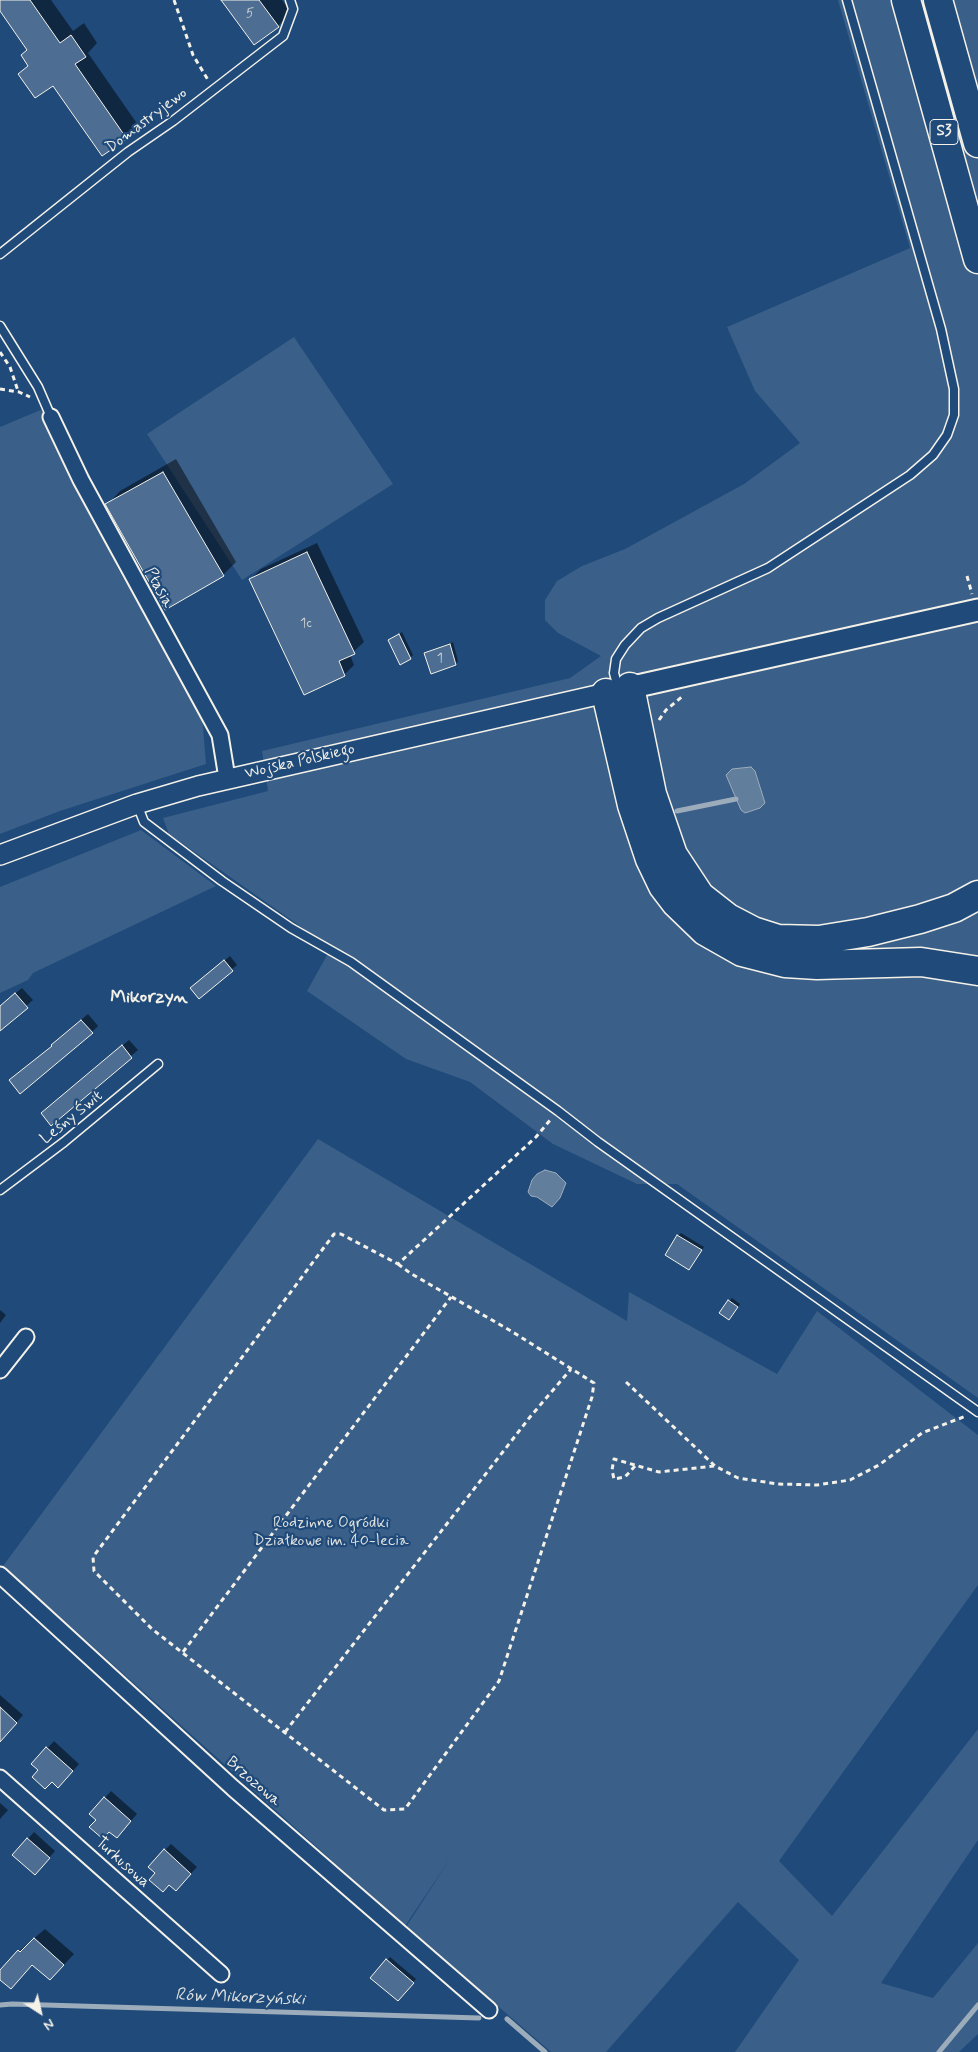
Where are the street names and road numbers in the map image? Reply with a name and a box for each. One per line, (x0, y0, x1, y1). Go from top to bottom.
street label: Domastryjewo (103, 84, 191, 158)
road number: S3 (930, 120, 958, 144)
street label: Ptasia (139, 564, 177, 612)
street label: Wojska Polskiego (243, 740, 357, 784)
street label: Leśny Świt (37, 1087, 107, 1149)
street label: Brzozowa (222, 1753, 284, 1811)
street label: Turkusowa (91, 1833, 153, 1893)

